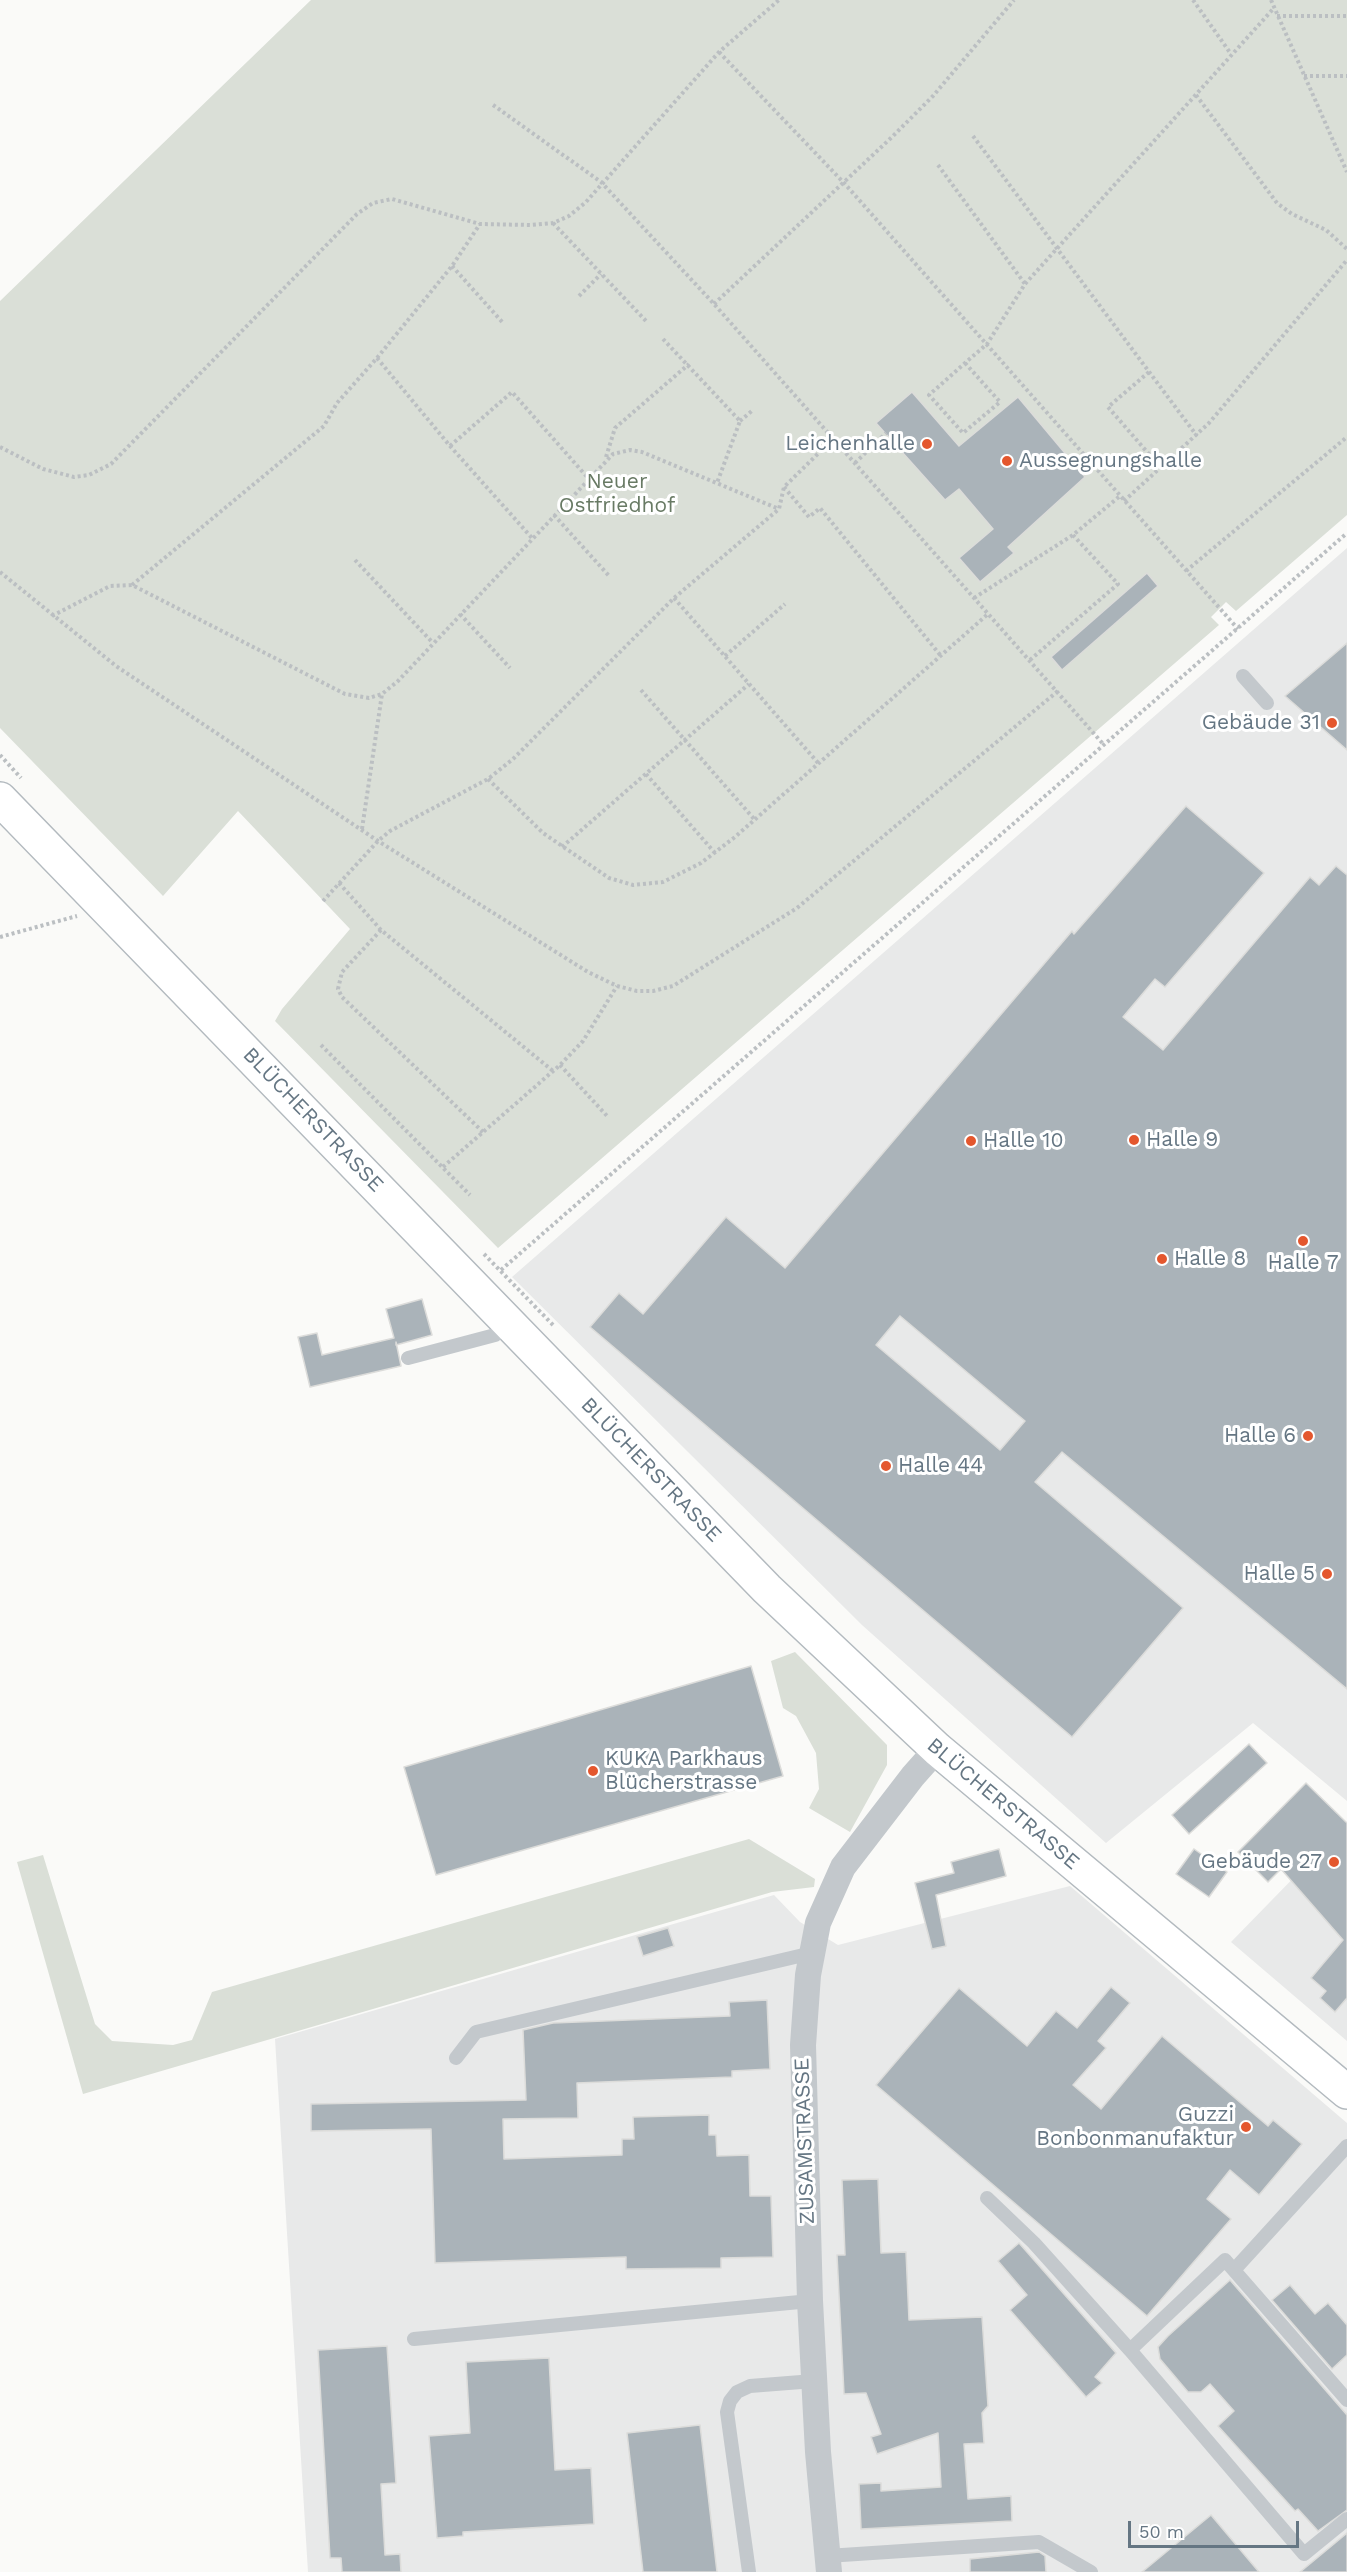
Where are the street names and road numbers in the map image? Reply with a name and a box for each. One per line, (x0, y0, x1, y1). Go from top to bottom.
street label: BLÜCHERSTRASSE (237, 1042, 389, 1198)
street label: BLÜCHERSTRASSE (575, 1392, 727, 1548)
street label: BLÜCHERSTRASSE (922, 1733, 1084, 1875)
street label: ZUSAMSTRASSE (789, 2057, 821, 2225)

